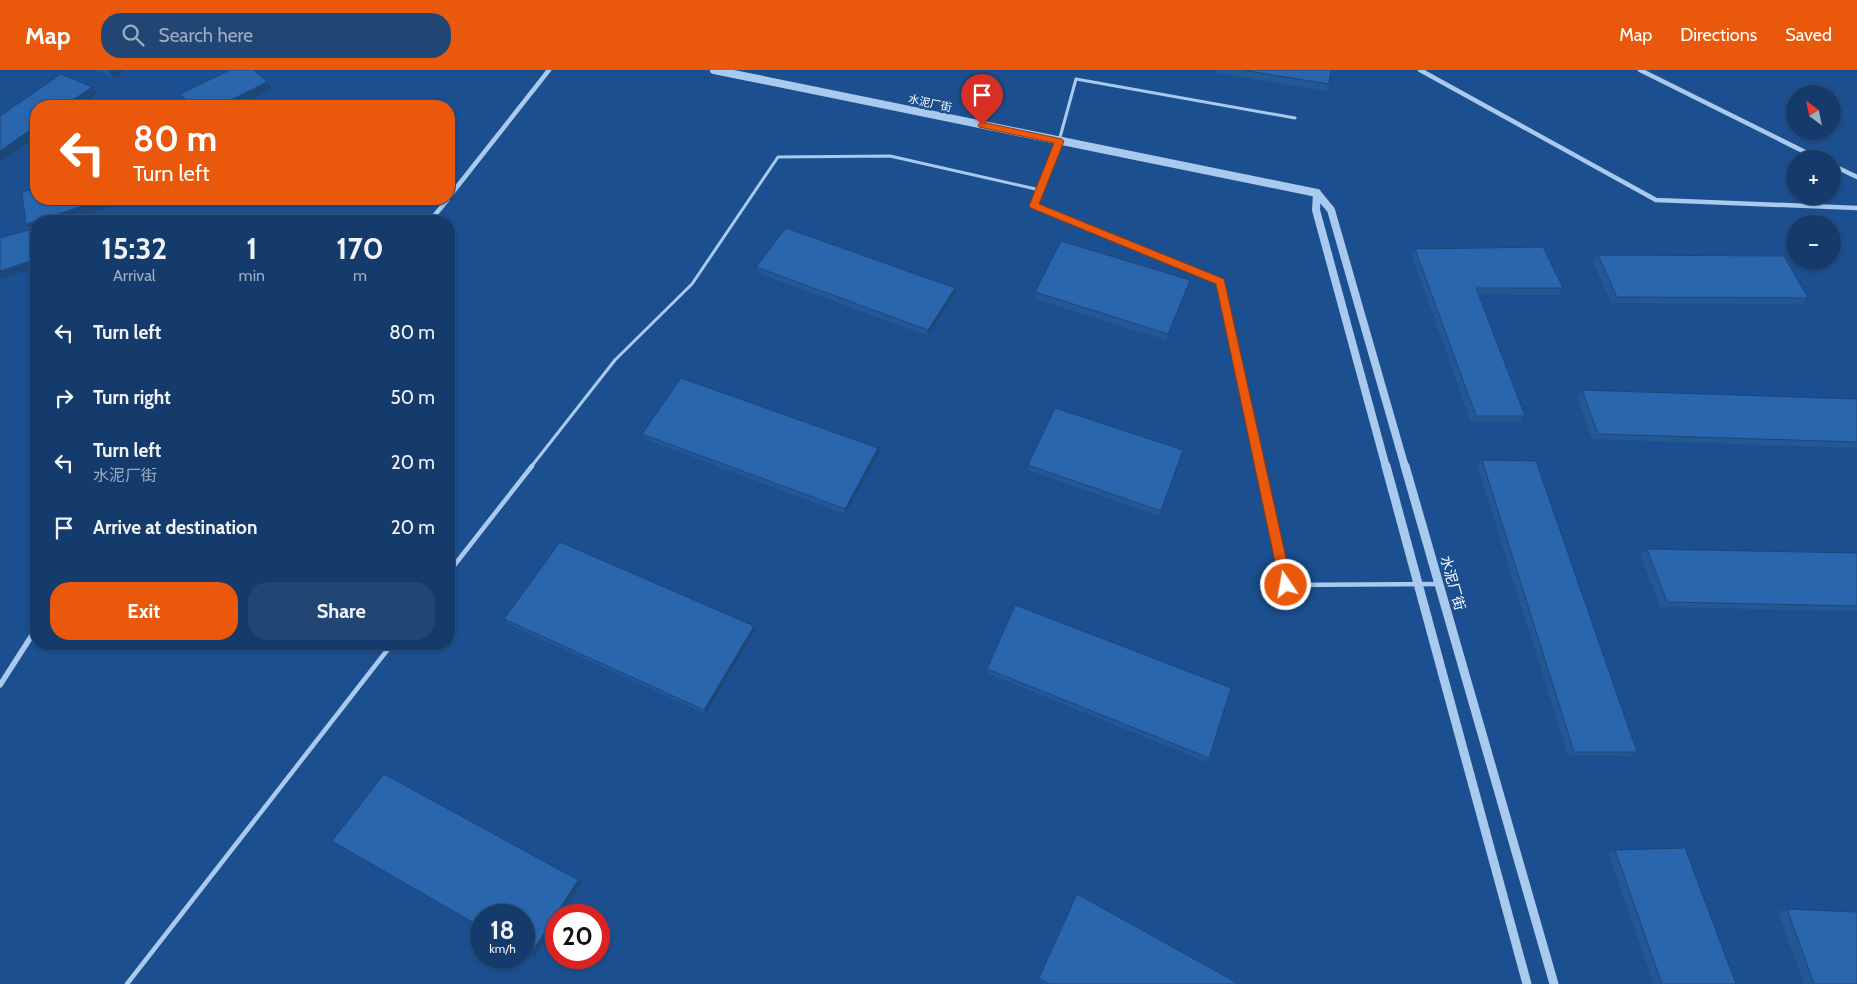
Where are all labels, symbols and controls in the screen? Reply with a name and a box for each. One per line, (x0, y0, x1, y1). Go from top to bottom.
search box (101, 13, 451, 58)
text: Map (25, 21, 71, 50)
icon: search (119, 21, 147, 49)
text: Search here (159, 24, 253, 47)
text: Map (1619, 24, 1652, 46)
text: Directions (1680, 24, 1757, 46)
text: Saved (1785, 24, 1832, 46)
pin (961, 74, 1003, 125)
icon: arrive (968, 81, 996, 109)
north arrow (1786, 85, 1841, 140)
map controls (1786, 85, 1841, 270)
street label: 水泥厂街 (907, 92, 953, 114)
text: 80 m (133, 117, 217, 160)
icon: left (50, 120, 115, 185)
button: + (1786, 150, 1841, 205)
text: Turn left (133, 160, 210, 187)
button: − (1786, 215, 1841, 270)
text: 15:32 (101, 230, 167, 267)
text: 1 (246, 230, 257, 267)
text: 170 (336, 230, 384, 267)
text: Arrival (113, 266, 156, 285)
text: min (239, 266, 265, 285)
text: m (353, 266, 367, 285)
icon: left (50, 319, 78, 347)
text: Turn left (93, 321, 161, 344)
text: 80 m (389, 321, 435, 344)
icon: right (50, 384, 78, 412)
text: Turn right (93, 386, 171, 409)
text: 50 m (391, 386, 435, 409)
text: Turn left (93, 439, 161, 462)
icon: left (50, 449, 78, 477)
text: 20 m (391, 451, 435, 474)
text: 水泥厂街 (93, 466, 157, 485)
icon: arrive (50, 514, 78, 542)
text: Arrive at destination (93, 516, 257, 539)
text: 20 m (391, 516, 435, 539)
street label: 水泥厂街 (1437, 554, 1469, 612)
position arrow (1259, 558, 1311, 610)
button: Exit (50, 582, 238, 640)
button: Share (248, 582, 435, 640)
speed limit sign: 20 (545, 904, 610, 969)
text: 18 (490, 915, 515, 945)
text: km/h (489, 941, 516, 956)

